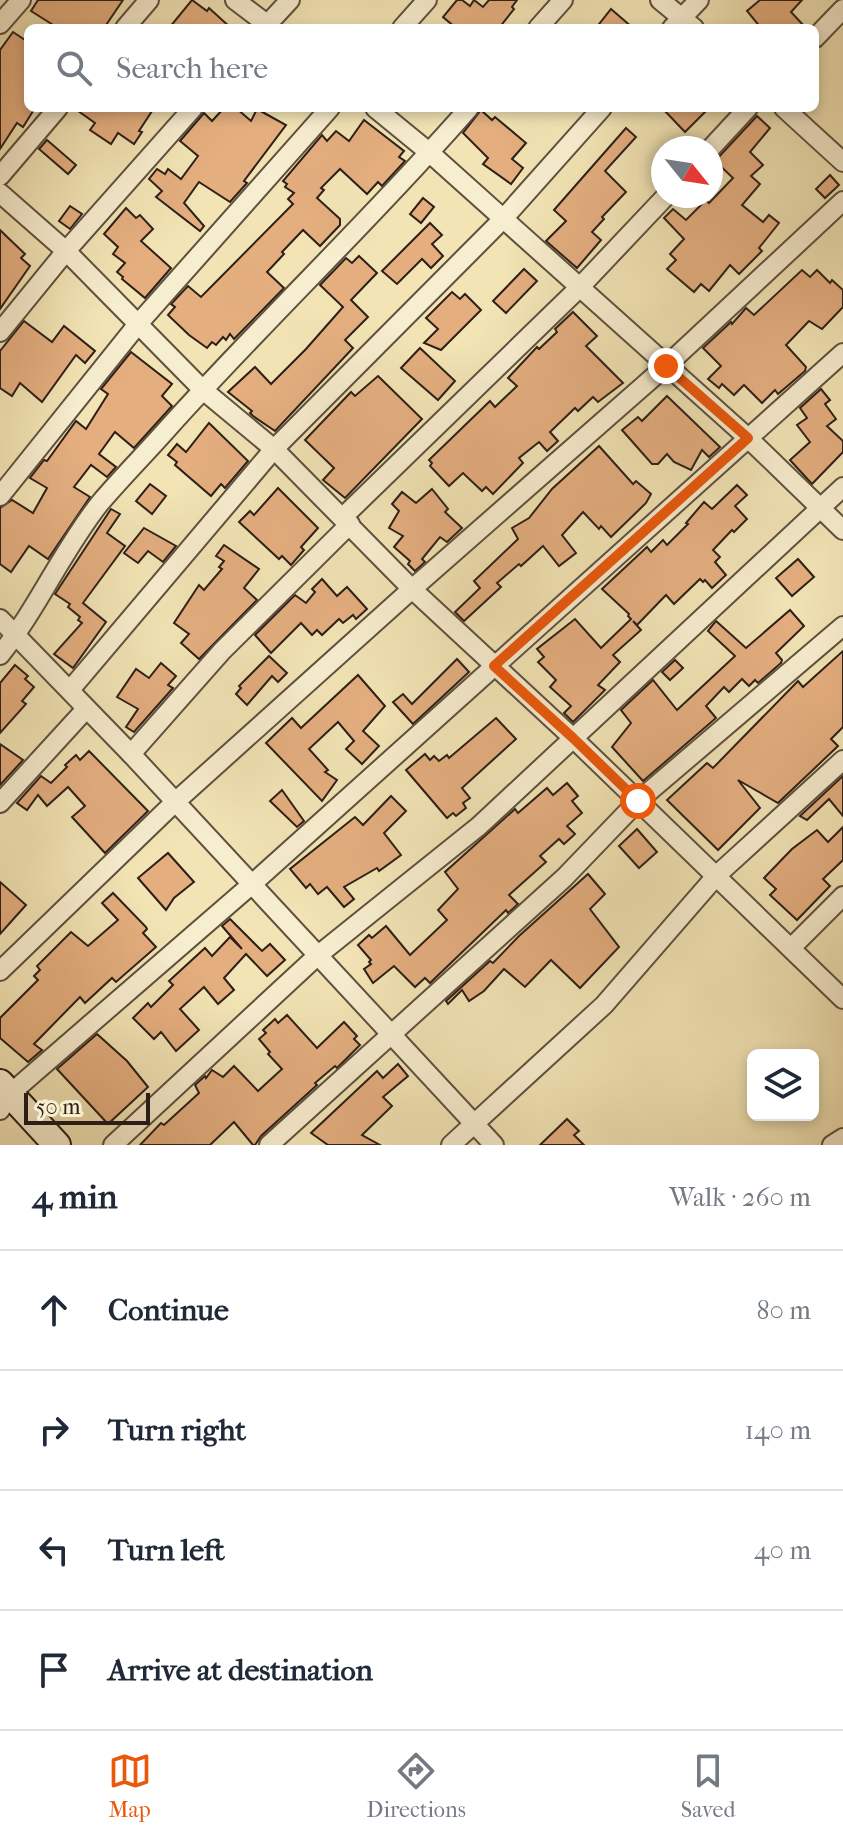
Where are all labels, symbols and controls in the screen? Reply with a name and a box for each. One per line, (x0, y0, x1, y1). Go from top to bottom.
search box (24, 24, 819, 112)
icon: search (52, 46, 96, 90)
text: Search here (116, 51, 268, 86)
north arrow (651, 136, 723, 208)
route end (648, 348, 684, 384)
route start (620, 783, 656, 819)
map controls (747, 1049, 819, 1121)
button: layers (747, 1049, 819, 1121)
scale bar (24, 1089, 150, 1125)
text: 50 m (36, 1094, 81, 1120)
text: 4 min (32, 1177, 117, 1217)
text: Walk · 260 m (669, 1182, 811, 1213)
icon: ahead (32, 1288, 76, 1332)
text: Continue (108, 1293, 229, 1328)
text: 80 m (756, 1295, 811, 1326)
icon: right (32, 1408, 76, 1452)
text: Turn right (108, 1413, 246, 1448)
text: 140 m (745, 1415, 811, 1446)
icon: left (32, 1528, 76, 1572)
text: Turn left (108, 1533, 225, 1568)
text: 40 m (754, 1535, 811, 1566)
icon: arrive (32, 1648, 76, 1692)
text: Arrive at destination (108, 1653, 373, 1688)
tab: Map (108, 1749, 152, 1823)
tab: Directions (367, 1749, 466, 1823)
tab: Saved (681, 1749, 735, 1823)

